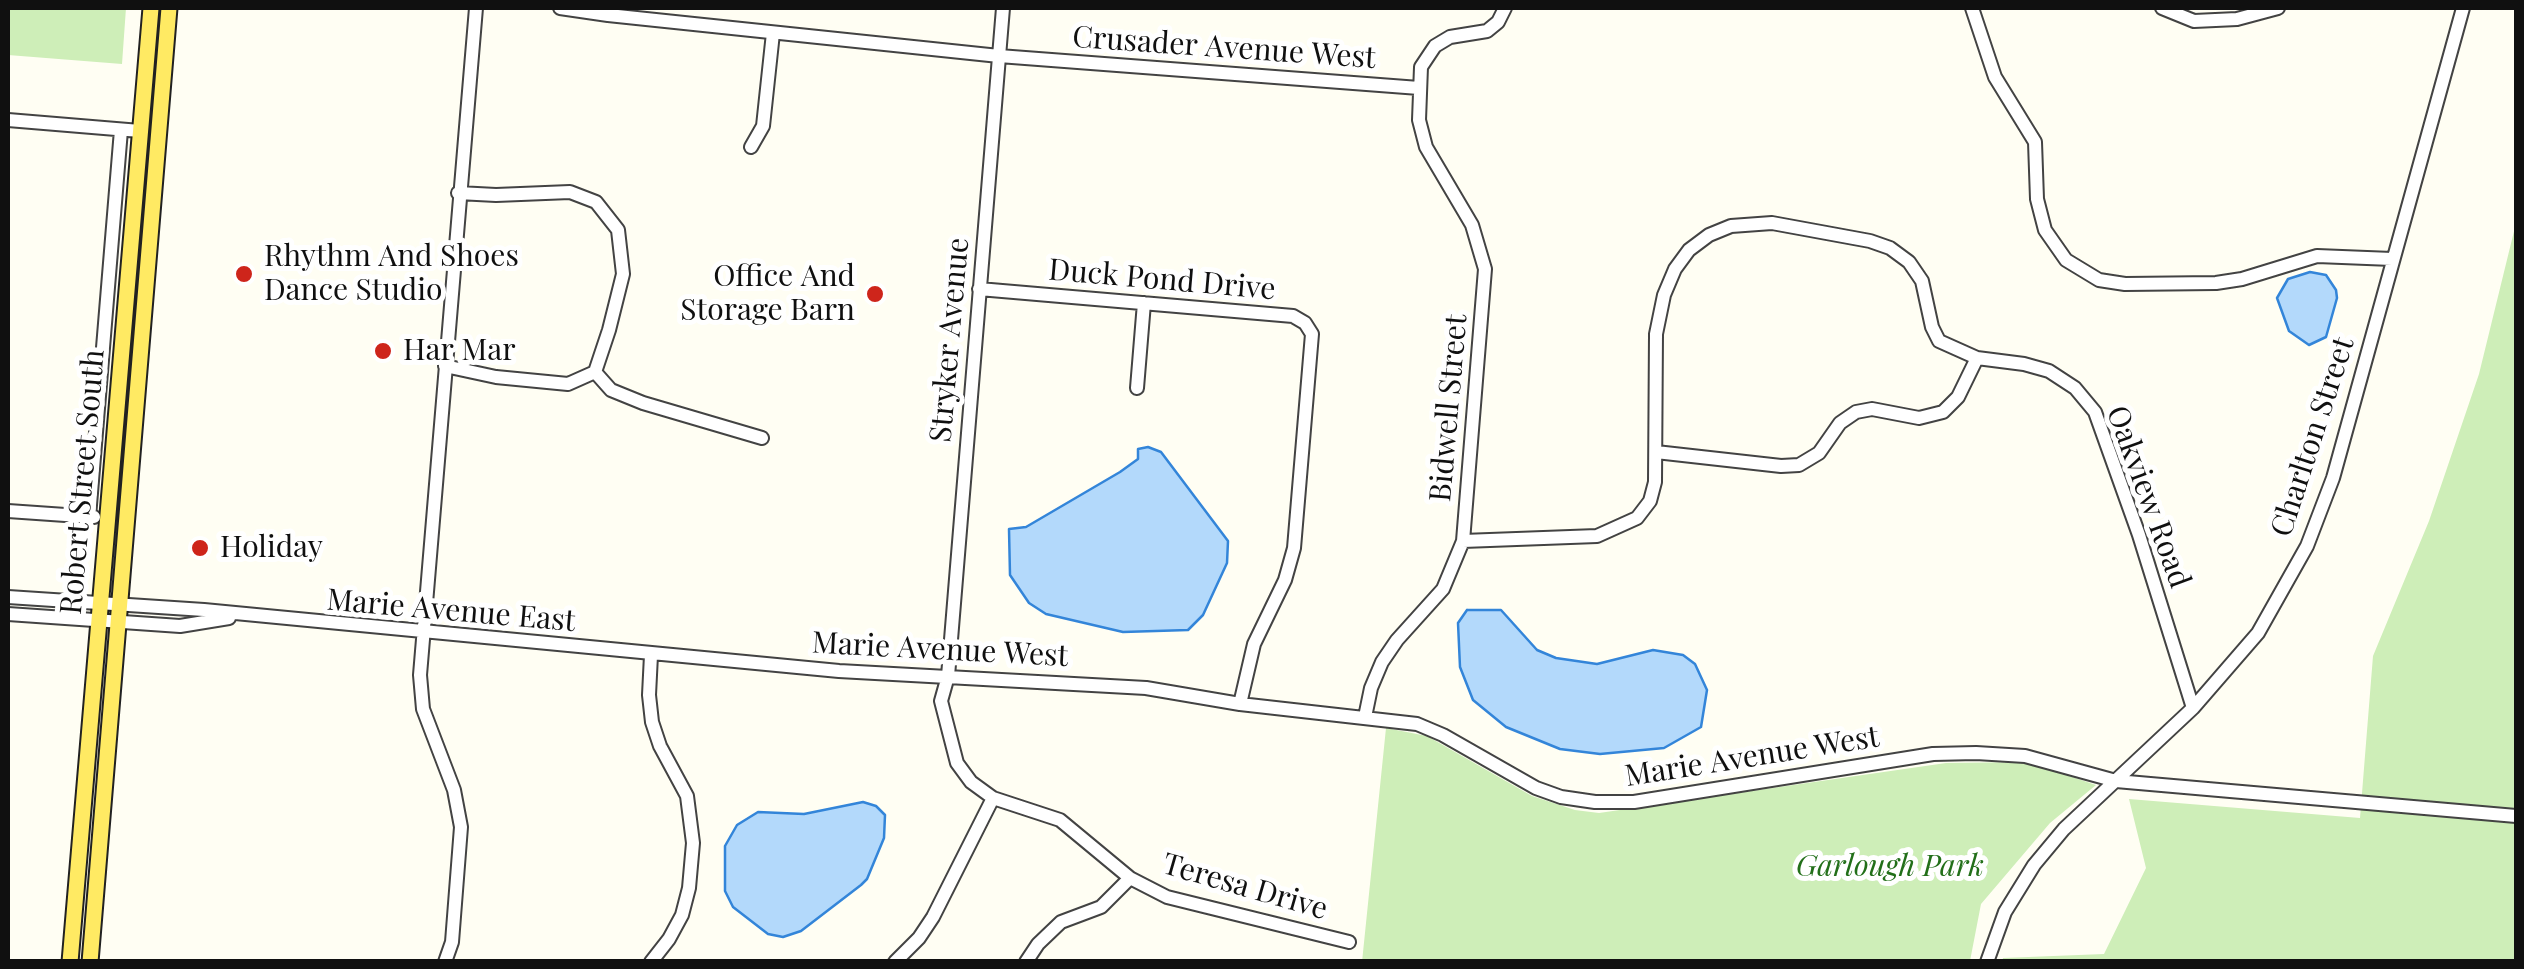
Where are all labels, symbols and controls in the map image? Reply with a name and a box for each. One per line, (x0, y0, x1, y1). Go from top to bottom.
street label: Crusader Avenue West (1071, 19, 1377, 77)
street label: Stryker Avenue (923, 236, 977, 444)
place label: Rhythm And Shoes Dance Studio (264, 239, 519, 310)
street label: Duck Pond Drive (1047, 252, 1277, 308)
place label: Office And Storage Barn (680, 259, 855, 330)
marker: Rhythm And Shoes Dance Studio (233, 263, 255, 285)
marker: Office And Storage Barn (864, 283, 886, 305)
street label: Bidwell Street (1423, 313, 1475, 503)
place label: Har Mar (403, 333, 516, 369)
street label: Charlton Street (2264, 333, 2362, 541)
marker: Har Mar (372, 340, 394, 362)
street label: Robert Street South (53, 348, 113, 616)
street label: Oakview Road (2098, 401, 2198, 593)
place label: Holiday (220, 530, 323, 566)
marker: Holiday (189, 537, 211, 559)
street label: Marie Avenue East (325, 582, 577, 640)
street label: Marie Avenue West (811, 625, 1069, 675)
street label: Marie Avenue West (1623, 719, 1881, 795)
street label: Teresa Drive (1158, 846, 1332, 928)
park label: Garlough Park (1796, 849, 1984, 885)

